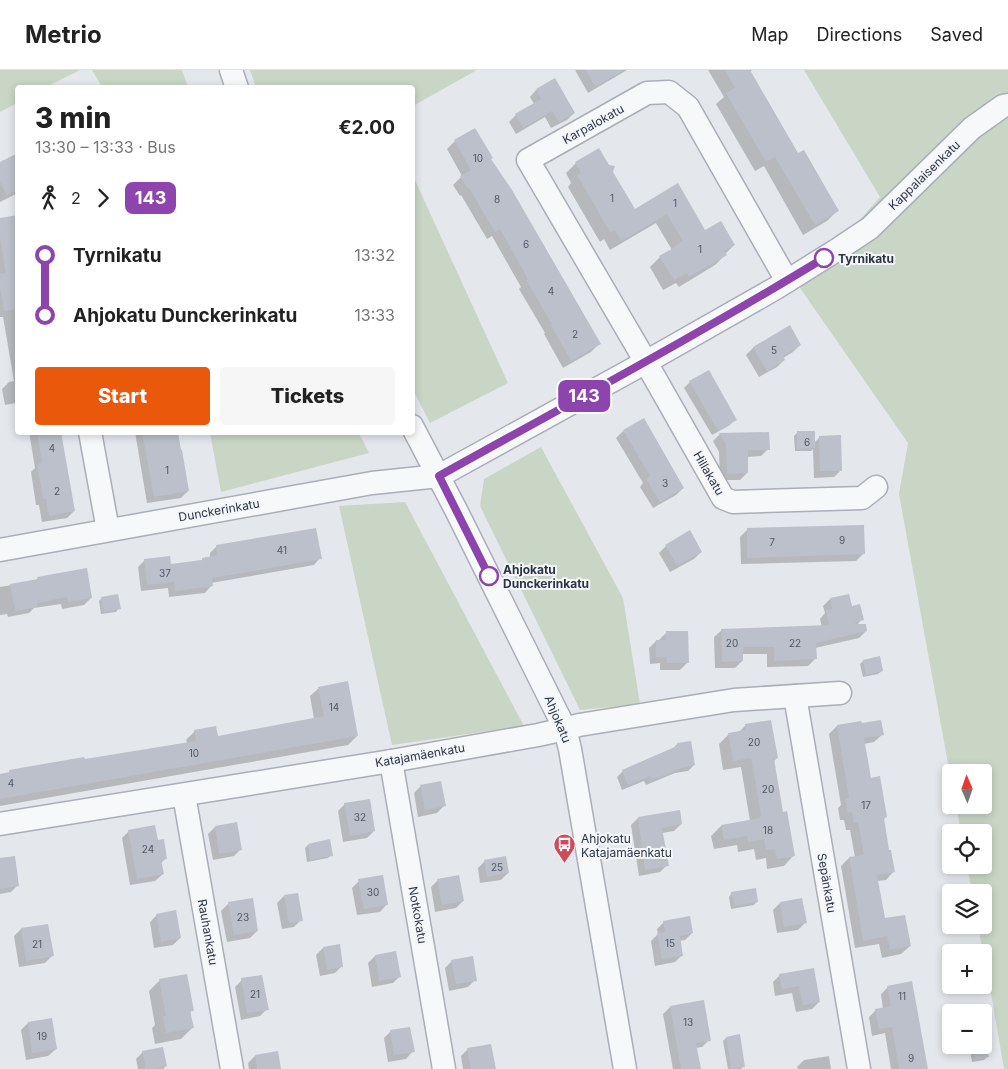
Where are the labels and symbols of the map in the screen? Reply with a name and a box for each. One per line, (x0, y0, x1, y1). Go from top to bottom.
street label: Karpalokatu (560, 101, 626, 147)
street label: Kappalaisenkatu (885, 137, 963, 213)
house number: 10 (473, 152, 483, 164)
house number: 1 (610, 192, 614, 204)
house number: 8 (494, 193, 500, 205)
house number: 1 (673, 197, 677, 209)
house number: 6 (523, 238, 529, 250)
house number: 1 (698, 243, 702, 255)
marker: Tyrnikatu (814, 248, 834, 268)
place label: Tyrnikatu (838, 251, 894, 266)
house number: 4 (548, 285, 554, 297)
house number: 2 (572, 328, 578, 340)
house number: 5 (771, 344, 777, 356)
line badge: 143 (555, 380, 613, 412)
house number: 6 (804, 436, 810, 448)
house number: 4 (49, 442, 55, 454)
street label: Hillakatu (690, 448, 728, 498)
house number: 1 (165, 464, 169, 476)
house number: 3 (662, 477, 668, 489)
house number: 2 (54, 485, 60, 497)
street label: Dunckerinkatu (177, 495, 261, 525)
house number: 9 (839, 534, 845, 546)
house number: 7 (769, 536, 775, 548)
house number: 41 (277, 544, 287, 556)
place label: Ahjokatu Dunckerinkatu (503, 562, 589, 591)
marker: Ahjokatu Dunckerinkatu (479, 566, 499, 586)
house number: 37 (159, 567, 171, 579)
house number: 20 (726, 637, 738, 649)
house number: 22 (789, 637, 801, 649)
street label: Ahjokatu (541, 693, 575, 745)
house number: 14 (329, 701, 339, 713)
house number: 20 (748, 736, 760, 748)
street label: Katajamäenkatu (374, 740, 466, 770)
house number: 10 (189, 747, 199, 759)
north arrow (942, 764, 992, 814)
house number: 4 (8, 777, 14, 789)
house number: 20 (762, 783, 774, 795)
house number: 17 (861, 799, 871, 811)
house number: 32 (354, 811, 366, 823)
house number: 18 (763, 824, 773, 836)
place label: Ahjokatu Katajamäenkatu (581, 831, 672, 860)
bus stop icon: Ahjokatu Katajamäenkatu (553, 833, 577, 864)
house number: 24 (142, 843, 154, 855)
street label: Sepänkatu (814, 852, 840, 914)
house number: 25 (491, 861, 503, 873)
street label: Notkokatu (406, 885, 430, 945)
house number: 30 (367, 886, 379, 898)
street label: Rauhankatu (195, 898, 221, 966)
house number: 23 (237, 911, 249, 923)
house number: 15 (665, 937, 675, 949)
house number: 21 (32, 938, 42, 950)
house number: 21 (250, 988, 260, 1000)
house number: 11 (898, 990, 906, 1002)
house number: 13 (683, 1016, 693, 1028)
house number: 19 (37, 1030, 47, 1042)
house number: 9 (908, 1052, 914, 1064)

